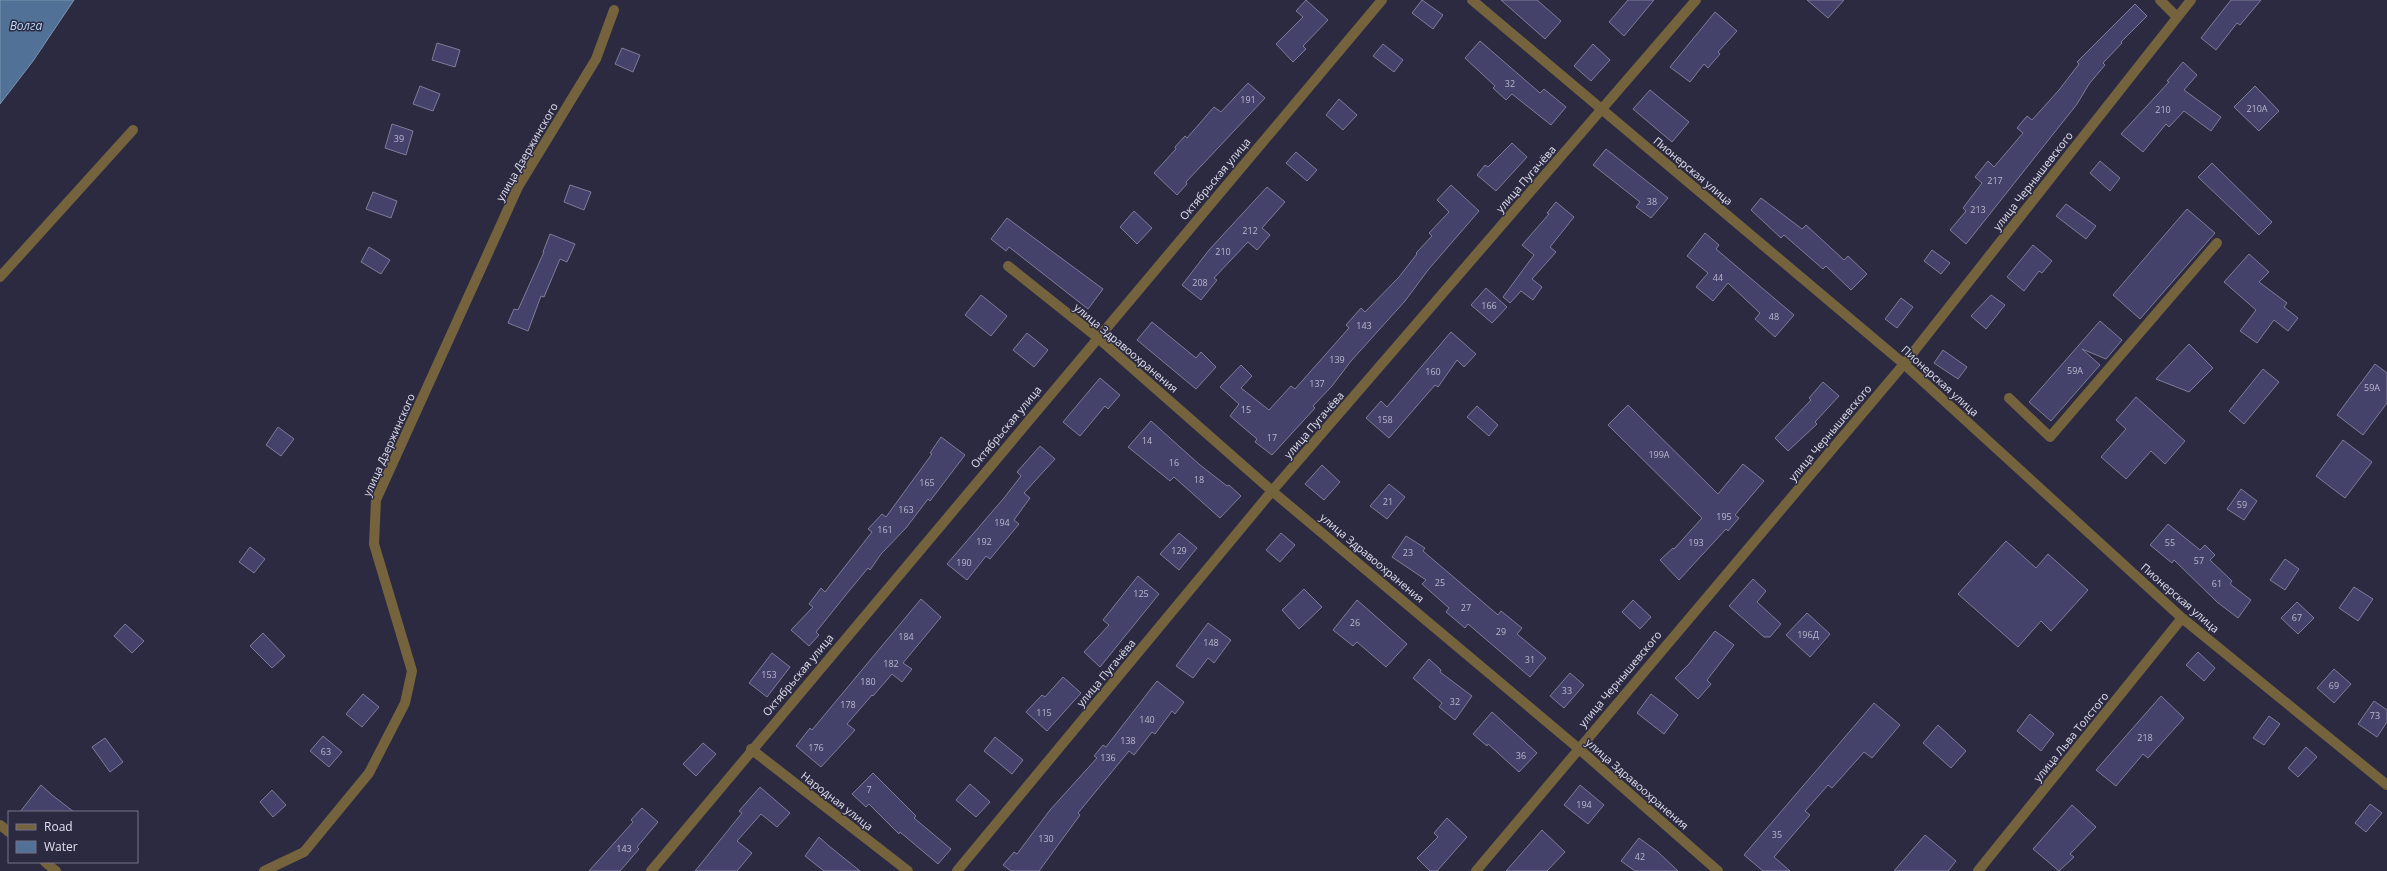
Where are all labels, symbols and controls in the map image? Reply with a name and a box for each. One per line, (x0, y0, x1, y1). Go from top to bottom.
water label: Волга (10, 17, 43, 34)
house number: 32 (1505, 77, 1515, 90)
house number: 191 (1240, 93, 1256, 106)
street label: улица Дзержинского (492, 99, 561, 204)
house number: 210А (2246, 102, 2268, 115)
house number: 210 (2155, 103, 2171, 116)
street label: улица Чернышевского (1989, 128, 2076, 233)
house number: 39 (394, 132, 404, 145)
street label: Пионерская улица (1650, 133, 1736, 208)
street label: Октябрьская улица (1176, 134, 1253, 223)
street label: улица Пугачёва (1492, 142, 1559, 215)
house number: 217 (1987, 174, 2003, 187)
house number: 38 (1647, 195, 1657, 208)
house number: 213 (1970, 203, 1986, 216)
house number: 212 (1242, 224, 1258, 237)
house number: 210 (1215, 245, 1231, 258)
house number: 44 (1713, 271, 1723, 284)
house number: 208 (1192, 276, 1208, 289)
house number: 166 (1481, 299, 1497, 312)
street label: улица Здравоохранения (1071, 300, 1182, 396)
house number: 48 (1769, 310, 1779, 323)
house number: 143 (1356, 319, 1372, 332)
street label: Пионерская улица (1898, 342, 1982, 419)
house number: 139 (1329, 353, 1345, 366)
house number: 59А (2067, 364, 2083, 377)
house number: 160 (1425, 365, 1441, 378)
house number: 137 (1309, 377, 1325, 390)
street label: улица Чернышевского (1785, 381, 1875, 484)
house number: 59А (2364, 381, 2380, 394)
street label: Октябрьская улица (967, 382, 1044, 471)
street label: улица Пугачёва (1280, 388, 1347, 461)
street label: улица Дзержинского (359, 391, 418, 499)
house number: 15 (1241, 403, 1251, 416)
house number: 158 (1377, 413, 1393, 426)
house number: 17 (1267, 431, 1277, 444)
house number: 14 (1142, 434, 1152, 447)
house number: 199А (1648, 448, 1670, 461)
house number: 16 (1169, 456, 1179, 469)
house number: 18 (1194, 473, 1204, 486)
house number: 165 (919, 476, 935, 489)
house number: 21 (1383, 495, 1393, 508)
house number: 59 (2237, 498, 2247, 511)
house number: 163 (898, 503, 914, 516)
street label: улица Здравоохранения (1317, 510, 1428, 606)
house number: 195 (1716, 510, 1732, 523)
house number: 194 (994, 516, 1010, 529)
house number: 161 (877, 523, 893, 536)
house number: 192 (976, 535, 992, 548)
house number: 193 (1688, 536, 1704, 549)
house number: 55 (2165, 536, 2175, 549)
house number: 129 (1171, 544, 1187, 557)
house number: 23 (1403, 546, 1413, 559)
house number: 57 (2194, 554, 2204, 567)
house number: 190 (956, 556, 972, 569)
street label: Пионерская улица (2138, 559, 2223, 636)
house number: 25 (1435, 576, 1445, 589)
house number: 61 (2212, 577, 2222, 590)
house number: 125 (1133, 587, 1149, 600)
house number: 27 (1461, 601, 1471, 614)
house number: 67 (2292, 611, 2302, 624)
house number: 26 (1350, 616, 1360, 629)
house number: 29 (1496, 625, 1506, 638)
street label: улица Чернышевского (1575, 627, 1665, 730)
house number: 196Д (1797, 628, 1819, 641)
street label: Октябрьская улица (759, 630, 836, 719)
house number: 184 (898, 630, 914, 643)
street label: улица Пугачёва (1073, 636, 1138, 710)
house number: 148 (1203, 636, 1219, 649)
house number: 31 (1525, 653, 1535, 666)
house number: 182 (883, 657, 899, 670)
house number: 153 (761, 668, 777, 681)
house number: 180 (860, 675, 876, 688)
house number: 69 (2329, 679, 2339, 692)
house number: 33 (1562, 684, 1572, 697)
street label: улица Льва Толстого (2030, 688, 2112, 785)
house number: 32 (1450, 695, 1460, 708)
house number: 178 (840, 698, 856, 711)
house number: 115 (1036, 706, 1052, 719)
house number: 73 (2370, 709, 2380, 722)
house number: 140 (1139, 713, 1155, 726)
house number: 218 (2137, 731, 2153, 744)
house number: 138 (1120, 734, 1136, 747)
street label: улица Здравоохранения (1583, 735, 1692, 832)
house number: 176 (808, 741, 824, 754)
house number: 63 (321, 745, 331, 758)
house number: 36 (1516, 749, 1526, 762)
house number: 136 (1100, 751, 1116, 764)
street label: Народная улица (798, 768, 876, 834)
house number: 7 (866, 783, 872, 796)
house number: 194 (1576, 798, 1592, 811)
legend (8, 811, 138, 863)
text: Road (44, 818, 73, 835)
house number: 35 (1772, 828, 1782, 841)
house number: 130 (1038, 832, 1054, 845)
text: Water (44, 838, 78, 855)
house number: 143 (616, 842, 632, 855)
house number: 42 (1635, 850, 1645, 863)

